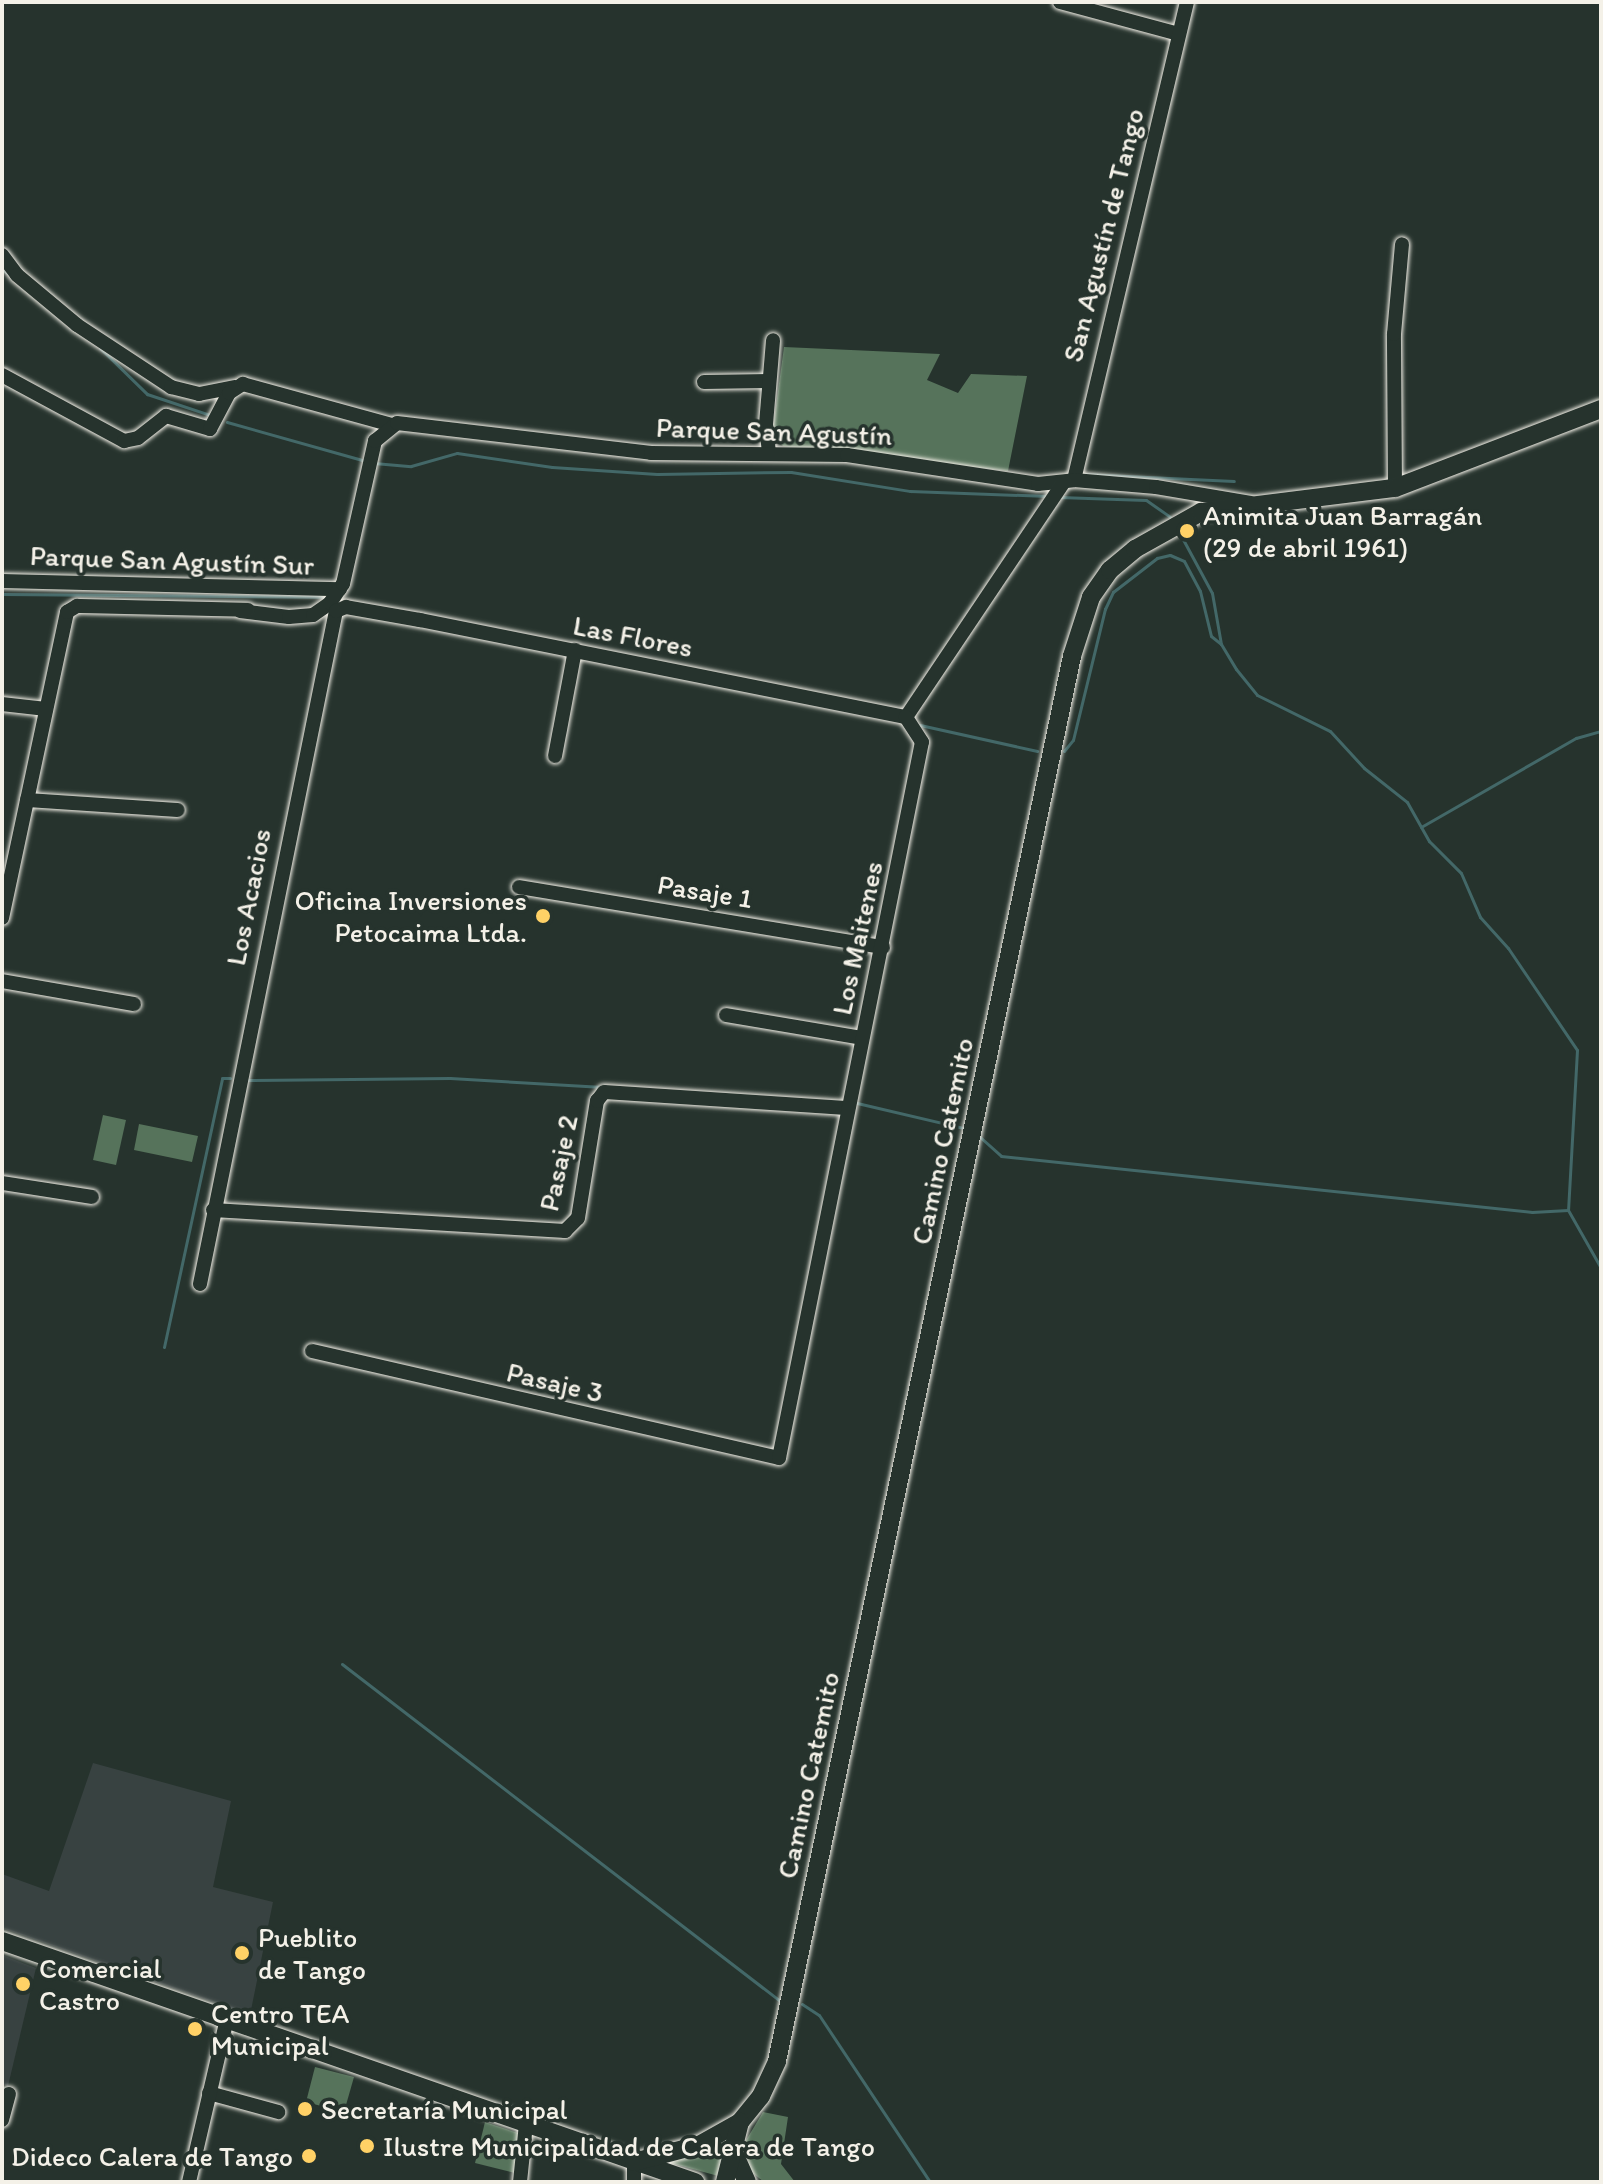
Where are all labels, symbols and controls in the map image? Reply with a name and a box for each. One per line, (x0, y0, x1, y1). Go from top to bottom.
street label: San Agustín de Tango (1055, 105, 1151, 365)
street label: Parque San Agustín (655, 410, 893, 452)
place label: Animita Juan Barragán (29 de abril 1961) (1203, 498, 1483, 564)
marker: Animita Juan Barragán (29 de abril 1961) (1178, 522, 1196, 540)
street label: Parque San Agustín Sur (29, 538, 315, 582)
street label: Las Flores (571, 608, 695, 664)
street label: Los Acacios (218, 825, 278, 969)
street label: Los Maitenes (824, 858, 890, 1018)
street label: Pasaje 1 (655, 867, 755, 915)
place label: Oficina Inversiones Petocaima Ltda. (295, 883, 527, 949)
marker: Oficina Inversiones Petocaima Ltda. (534, 907, 552, 925)
street label: Camino Catemito (904, 1035, 980, 1247)
street label: Pasaje 2 (531, 1112, 585, 1214)
street label: Pasaje 3 (504, 1355, 606, 1409)
street label: Camino Catemito (770, 1669, 846, 1881)
place label: Pueblito de Tango (258, 1920, 365, 1986)
marker: Pueblito de Tango (233, 1944, 251, 1962)
place label: Comercial Castro (39, 1951, 161, 2017)
marker: Comercial Castro (14, 1975, 32, 1993)
place label: Centro TEA Municipal (211, 1996, 349, 2062)
marker: Centro TEA Municipal (186, 2020, 204, 2038)
place label: Secretaría Municipal (321, 2092, 569, 2126)
marker: Secretaría Municipal (296, 2100, 314, 2118)
place label: Ilustre Municipalidad de Calera de Tango (383, 2129, 873, 2163)
marker: Ilustre Municipalidad de Calera de Tango (358, 2137, 376, 2155)
place label: Dideco Calera de Tango (13, 2139, 293, 2173)
marker: Dideco Calera de Tango (300, 2147, 318, 2165)

